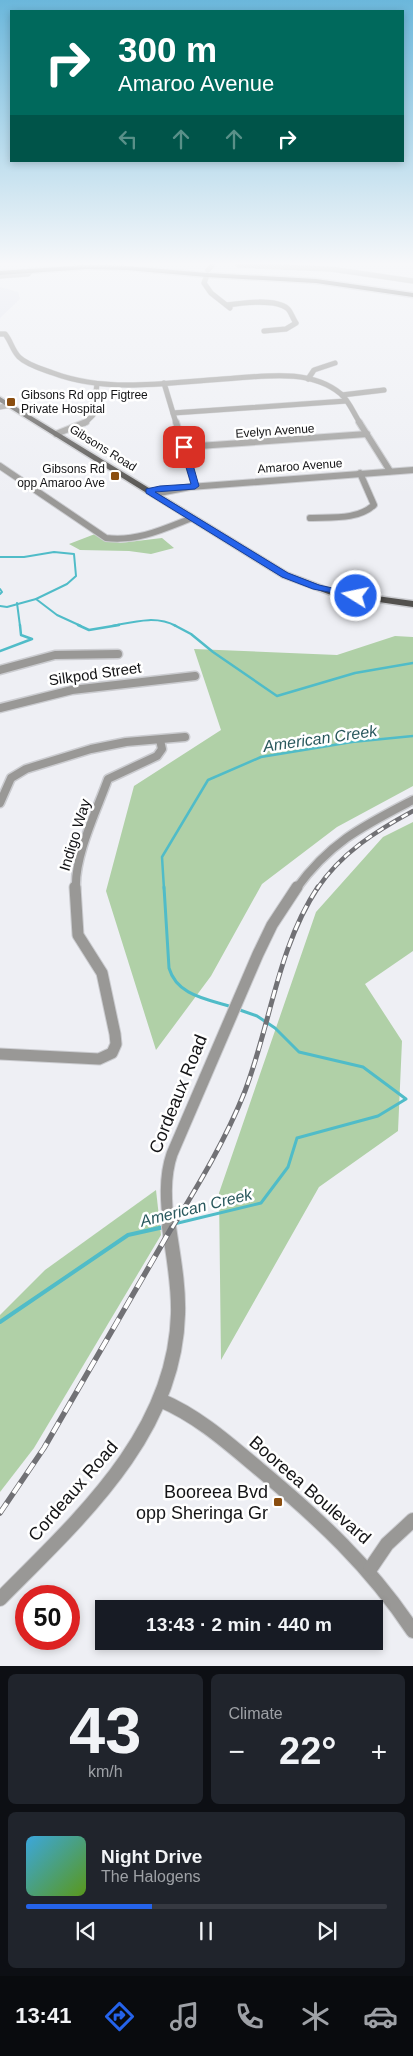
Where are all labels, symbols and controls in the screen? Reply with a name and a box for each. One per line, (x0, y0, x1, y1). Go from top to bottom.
icon: right (35, 30, 100, 95)
text: 300 m (118, 30, 217, 69)
text: Amaroo Avenue (118, 71, 274, 96)
icon: left (114, 125, 142, 153)
icon: ahead (167, 125, 195, 153)
icon: ahead (220, 125, 248, 153)
icon: right (273, 125, 301, 153)
place label: Gibsons Rd opp Figtree Private Hospital (21, 388, 148, 416)
marker: Gibsons Rd opp Figtree Private Hospital (5, 396, 17, 408)
street label: Evelyn Avenue (235, 421, 315, 441)
street label: Gibsons Road (67, 422, 139, 474)
pin (163, 426, 205, 468)
icon: arrive (170, 433, 198, 461)
street label: Amaroo Avenue (257, 456, 343, 476)
place label: Gibsons Rd opp Amaroo Ave (17, 462, 105, 490)
marker: Gibsons Rd opp Amaroo Ave (109, 470, 121, 482)
position arrow (329, 569, 381, 621)
street label: Silkpod Street (48, 658, 143, 688)
water label: American Creek (261, 722, 379, 755)
street label: Indigo Way (56, 796, 94, 873)
street label: Cordeaux Road (145, 1032, 211, 1156)
water label: American Creek (137, 1185, 255, 1230)
street label: Booreea Boulevard (245, 1432, 375, 1548)
street label: Cordeaux Road (24, 1437, 122, 1545)
place label: Booreea Bvd opp Sheringa Gr (136, 1482, 268, 1523)
marker: Booreea Bvd opp Sheringa Gr (272, 1496, 284, 1508)
speed limit sign: 50 (15, 1585, 80, 1650)
text: 13:43 · 2 min · 440 m (146, 1614, 332, 1635)
text: 43 (69, 1694, 141, 1767)
text: Climate (229, 1705, 283, 1722)
text: 22° (279, 1730, 336, 1772)
text: − (229, 1736, 245, 1767)
text: + (371, 1736, 387, 1767)
text: km/h (88, 1763, 123, 1780)
text: Night Drive (101, 1846, 202, 1867)
text: The Halogens (101, 1868, 201, 1885)
icon: previous (72, 1917, 100, 1945)
icon: pause (192, 1917, 220, 1945)
icon: next (313, 1917, 341, 1945)
icon: directions (102, 1999, 137, 2034)
icon: music (167, 1999, 202, 2034)
icon: phone (232, 1999, 267, 2034)
icon: climate (298, 1999, 333, 2034)
icon: car (363, 1999, 398, 2034)
text: 13:41 (15, 2003, 71, 2028)

